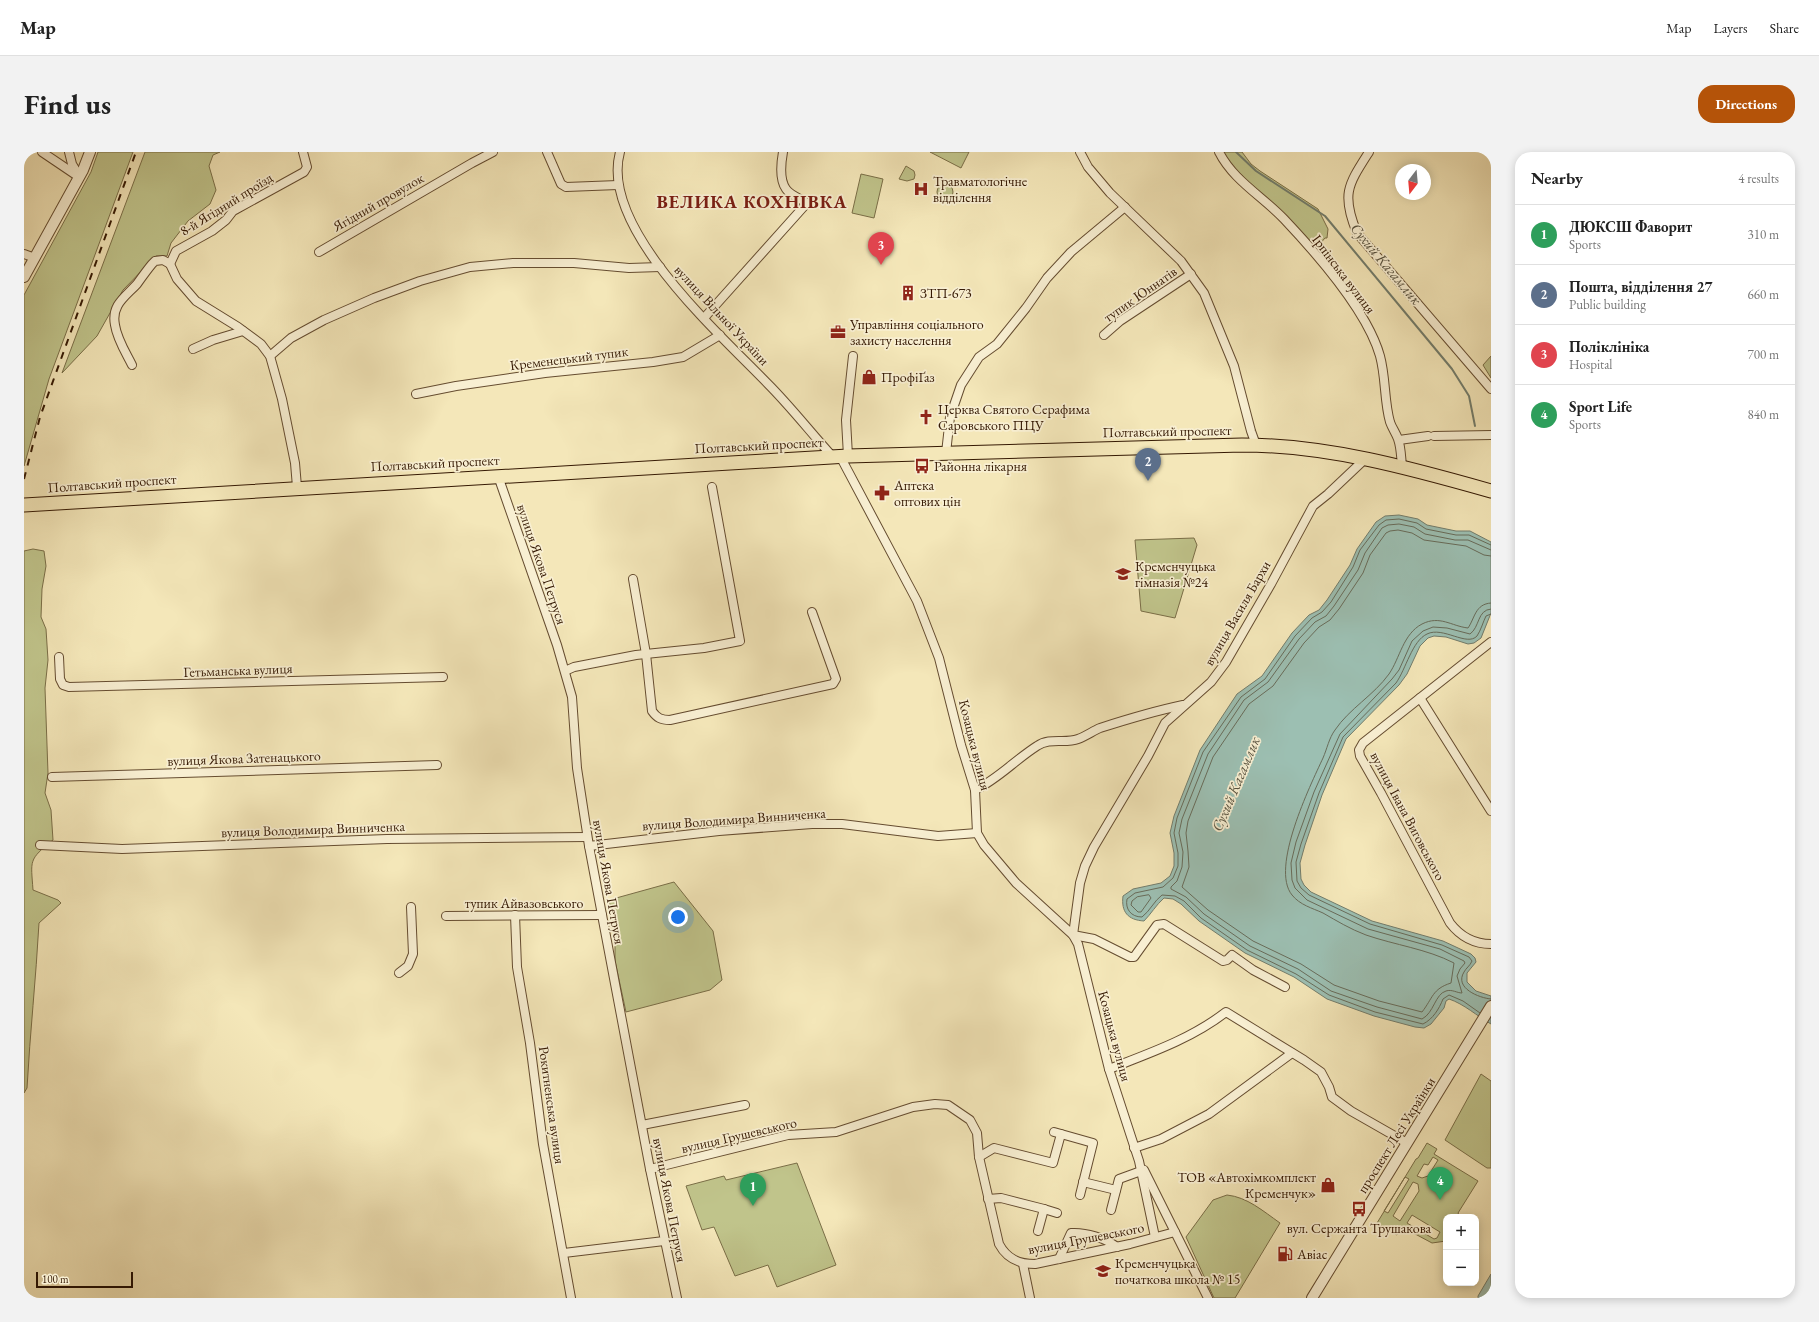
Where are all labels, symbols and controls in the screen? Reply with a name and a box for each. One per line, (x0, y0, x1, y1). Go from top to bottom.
text: Map (20, 15, 56, 40)
text: Map (1666, 19, 1691, 37)
text: Layers (1713, 19, 1748, 37)
text: Share (1770, 19, 1799, 37)
button: Directions (1698, 85, 1795, 123)
text: Find us (24, 86, 111, 122)
north arrow (1395, 164, 1431, 200)
text: Nearby (1531, 167, 1583, 189)
street label: 8-й Ягідний проїзд (176, 168, 276, 240)
street label: Ягідний провулок (328, 169, 427, 236)
text: 4 results (1738, 170, 1779, 187)
place label: Травматологічне відділення (933, 172, 1028, 206)
hospital icon: Травматологічне відділення (912, 180, 930, 198)
district label: ВЕЛИКА КОХНІВКА (656, 190, 848, 213)
text: ДЮКСШ Фаворит (1569, 217, 1692, 236)
water label: Сухий Кагамлик (1347, 219, 1427, 309)
text: 1 (1541, 226, 1547, 243)
text: 310 m (1748, 226, 1779, 243)
street label: Ірпінська вулиця (1308, 231, 1380, 317)
pin: 3 (868, 232, 894, 265)
text: Sports (1569, 236, 1601, 253)
street label: вулиця Вільної України (671, 261, 774, 370)
street label: тупик Юннатів (1100, 262, 1180, 326)
text: Пошта, відділення 27 (1569, 277, 1712, 296)
building icon: ЗТП-673 (899, 284, 917, 302)
place label: ЗТП-673 (920, 284, 972, 302)
text: 2 (1541, 286, 1547, 303)
text: 660 m (1748, 286, 1779, 303)
text: Public building (1569, 296, 1646, 313)
place label: Управління соціального захисту населення (849, 315, 984, 349)
office icon: Управління соціального захисту населення (829, 323, 847, 341)
text: Поліклініка (1569, 337, 1649, 356)
street label: Кременецький тупик (509, 342, 629, 374)
text: 3 (1541, 346, 1547, 363)
text: 700 m (1748, 346, 1779, 363)
text: Hospital (1569, 356, 1613, 373)
shop icon: ПрофіҐаз (860, 368, 878, 386)
place label: ПрофіҐаз (881, 368, 935, 386)
text: Sport Life (1569, 397, 1632, 416)
place label: Церква Святого Серафима Саровського ПЦУ (938, 400, 1090, 434)
text: 4 (1541, 406, 1547, 423)
text: 840 m (1748, 406, 1779, 423)
church icon: Церква Святого Серафима Саровського ПЦУ (917, 408, 935, 426)
text: Sports (1569, 416, 1601, 433)
street label: Полтавський проспект (1102, 421, 1232, 441)
street label: Полтавський проспект (694, 433, 824, 457)
pin: 2 (1135, 448, 1161, 481)
street label: Полтавський проспект (370, 451, 500, 475)
bus stop icon: Районна лікарня (913, 457, 931, 475)
place label: Районна лікарня (934, 457, 1027, 475)
street label: Полтавський проспект (47, 470, 177, 496)
place label: Аптека оптових цін (893, 476, 961, 510)
pharmacy icon: Аптека оптових цін (873, 484, 891, 502)
street label: вулиця Якова Петруся (513, 501, 571, 627)
place label: Кременчуцька гімназія №24 (1135, 557, 1216, 591)
street label: вулиця Василя Бархи (1200, 557, 1275, 669)
school or university icon: Кременчуцька гімназія №24 (1114, 565, 1132, 583)
street label: Гетьманська вулиця (183, 659, 293, 681)
street label: Козацька вулиця (955, 698, 995, 792)
water label: Сухий Кагамлик (1207, 733, 1264, 834)
street label: вулиця Якова Затенацького (167, 746, 321, 770)
street label: вулиця Івана Виговського (1366, 748, 1450, 884)
street label: вулиця Володимира Винниченка (642, 804, 827, 834)
street label: вулиця Володимира Винниченка (221, 817, 406, 841)
street label: вулиця Якова Петруся (589, 818, 629, 946)
street label: тупик Айвазовського (465, 894, 583, 912)
your location (668, 907, 688, 927)
street label: Козацька вулиця (1094, 989, 1136, 1083)
street label: Рокитненська вулиця (535, 1045, 569, 1165)
street label: проспект Лесі Українки (1353, 1073, 1439, 1196)
street label: вулиця Грушевського (679, 1113, 799, 1157)
street label: вулиця Якова Петруся (649, 1136, 691, 1264)
pin: 4 (1427, 1167, 1453, 1200)
place label: ТОВ «Автохімкомплект Кременчук» (1177, 1168, 1316, 1202)
pin: 1 (740, 1173, 766, 1206)
shop icon: ТОВ «Автохімкомплект Кременчук» (1319, 1176, 1337, 1194)
bus stop icon: вул. Сержанта Трушакова (1350, 1200, 1368, 1218)
map controls (1443, 1214, 1479, 1286)
button: + (1443, 1214, 1479, 1250)
street label: вулиця Грушевського (1026, 1218, 1146, 1258)
place label: вул. Сержанта Трушакова (1287, 1219, 1432, 1237)
fuel station icon: Авіас (1276, 1245, 1294, 1263)
place label: Авіас (1296, 1245, 1328, 1263)
button: − (1443, 1250, 1479, 1286)
place label: Кременчуцька початкова школа № 15 (1115, 1254, 1240, 1288)
school or university icon: Кременчуцька початкова школа № 15 (1094, 1262, 1112, 1280)
scale bar (36, 1270, 133, 1289)
text: 100 m (42, 1272, 69, 1286)

